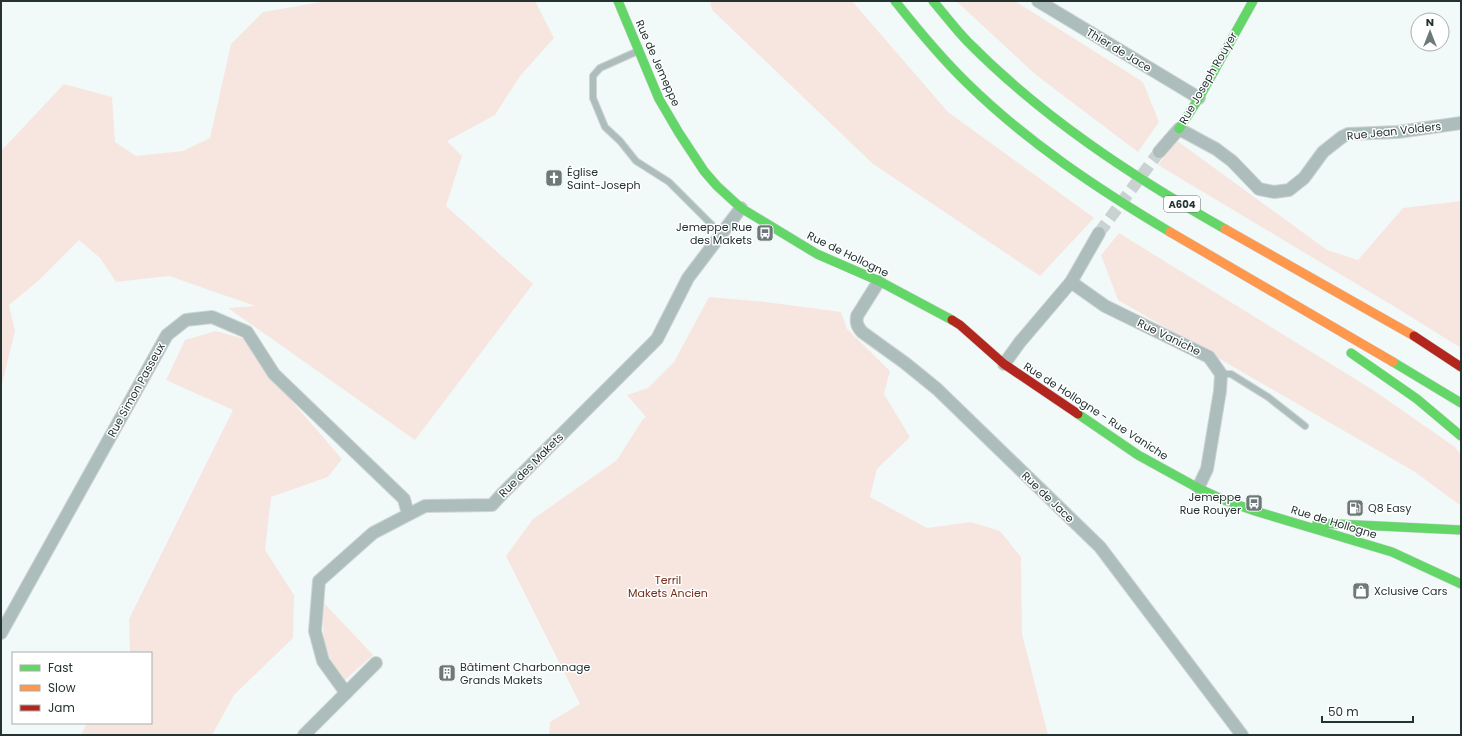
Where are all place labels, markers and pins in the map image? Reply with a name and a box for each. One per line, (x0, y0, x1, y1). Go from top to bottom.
place label: Église Saint-Joseph (567, 164, 641, 193)
church icon: Église Saint-Joseph (544, 168, 564, 188)
place label: Jemeppe Rue des Makets (676, 219, 752, 248)
bus stop icon: Jemeppe Rue des Makets (755, 223, 775, 243)
place label: Jemeppe Rue Rouyer (1180, 489, 1241, 518)
bus stop icon: Jemeppe Rue Rouyer (1244, 493, 1264, 513)
fuel station icon: Q8 Easy (1345, 498, 1365, 518)
place label: Q8 Easy (1368, 500, 1412, 516)
shop icon: Xclusive Cars (1351, 581, 1371, 601)
place label: Xclusive Cars (1374, 583, 1448, 599)
place label: Bâtiment Charbonnage Grands Makets (460, 659, 591, 688)
building icon: Bâtiment Charbonnage Grands Makets (437, 663, 457, 683)

